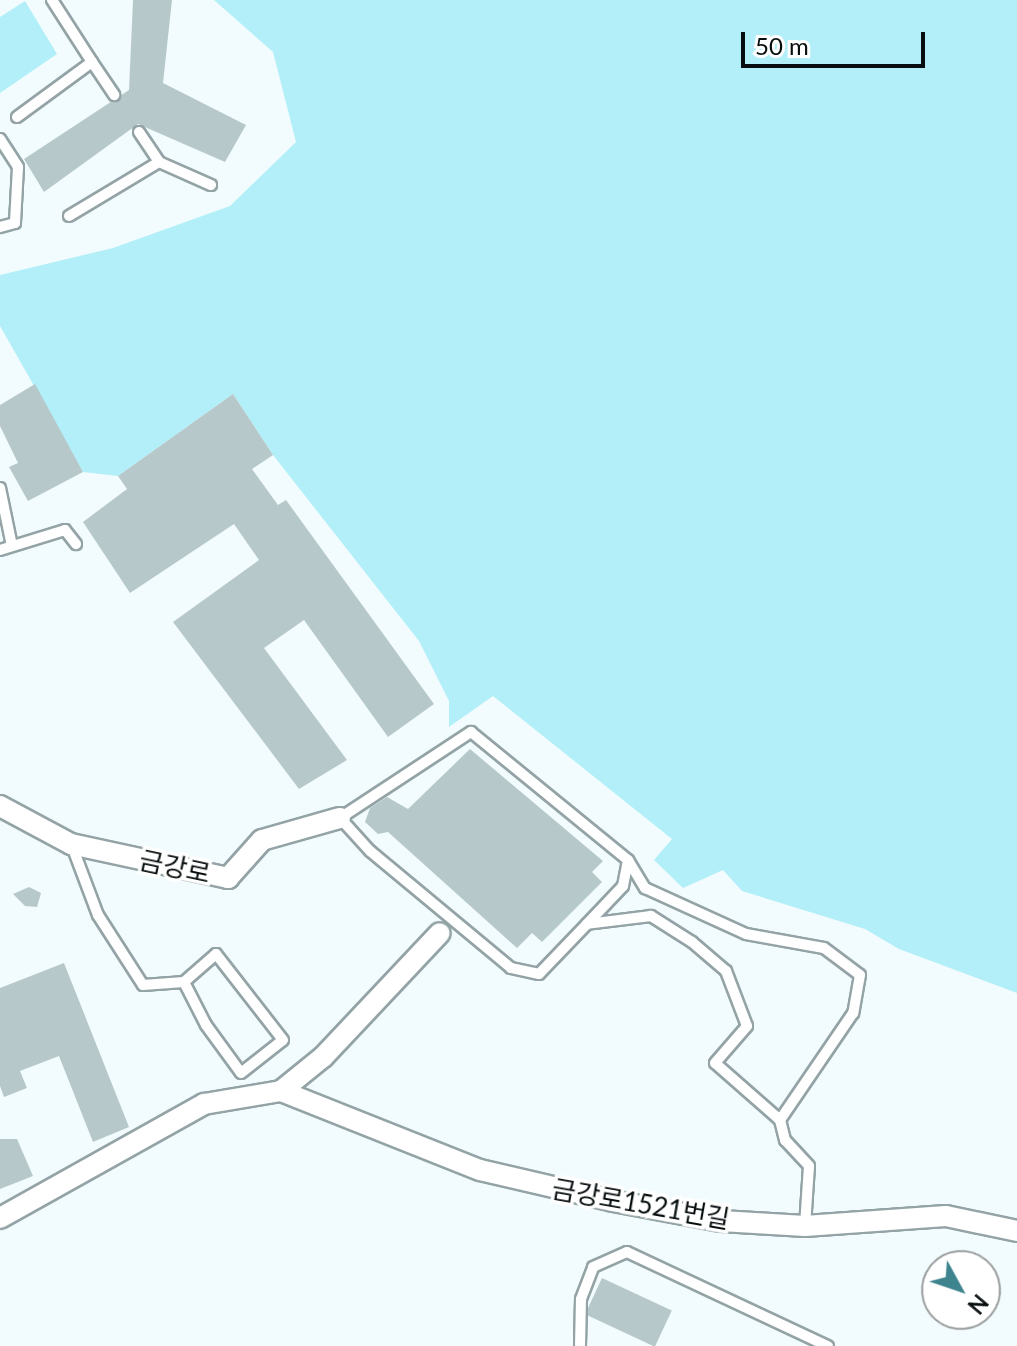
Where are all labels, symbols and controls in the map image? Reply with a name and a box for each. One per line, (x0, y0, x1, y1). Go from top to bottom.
scale bar (745, 16, 929, 66)
text: 50 m (755, 31, 809, 60)
street label: 금강로 (137, 844, 213, 890)
street label: 금강로1521번길 (550, 1173, 732, 1235)
north arrow (921, 1250, 1001, 1330)
text: N (962, 1289, 994, 1320)

